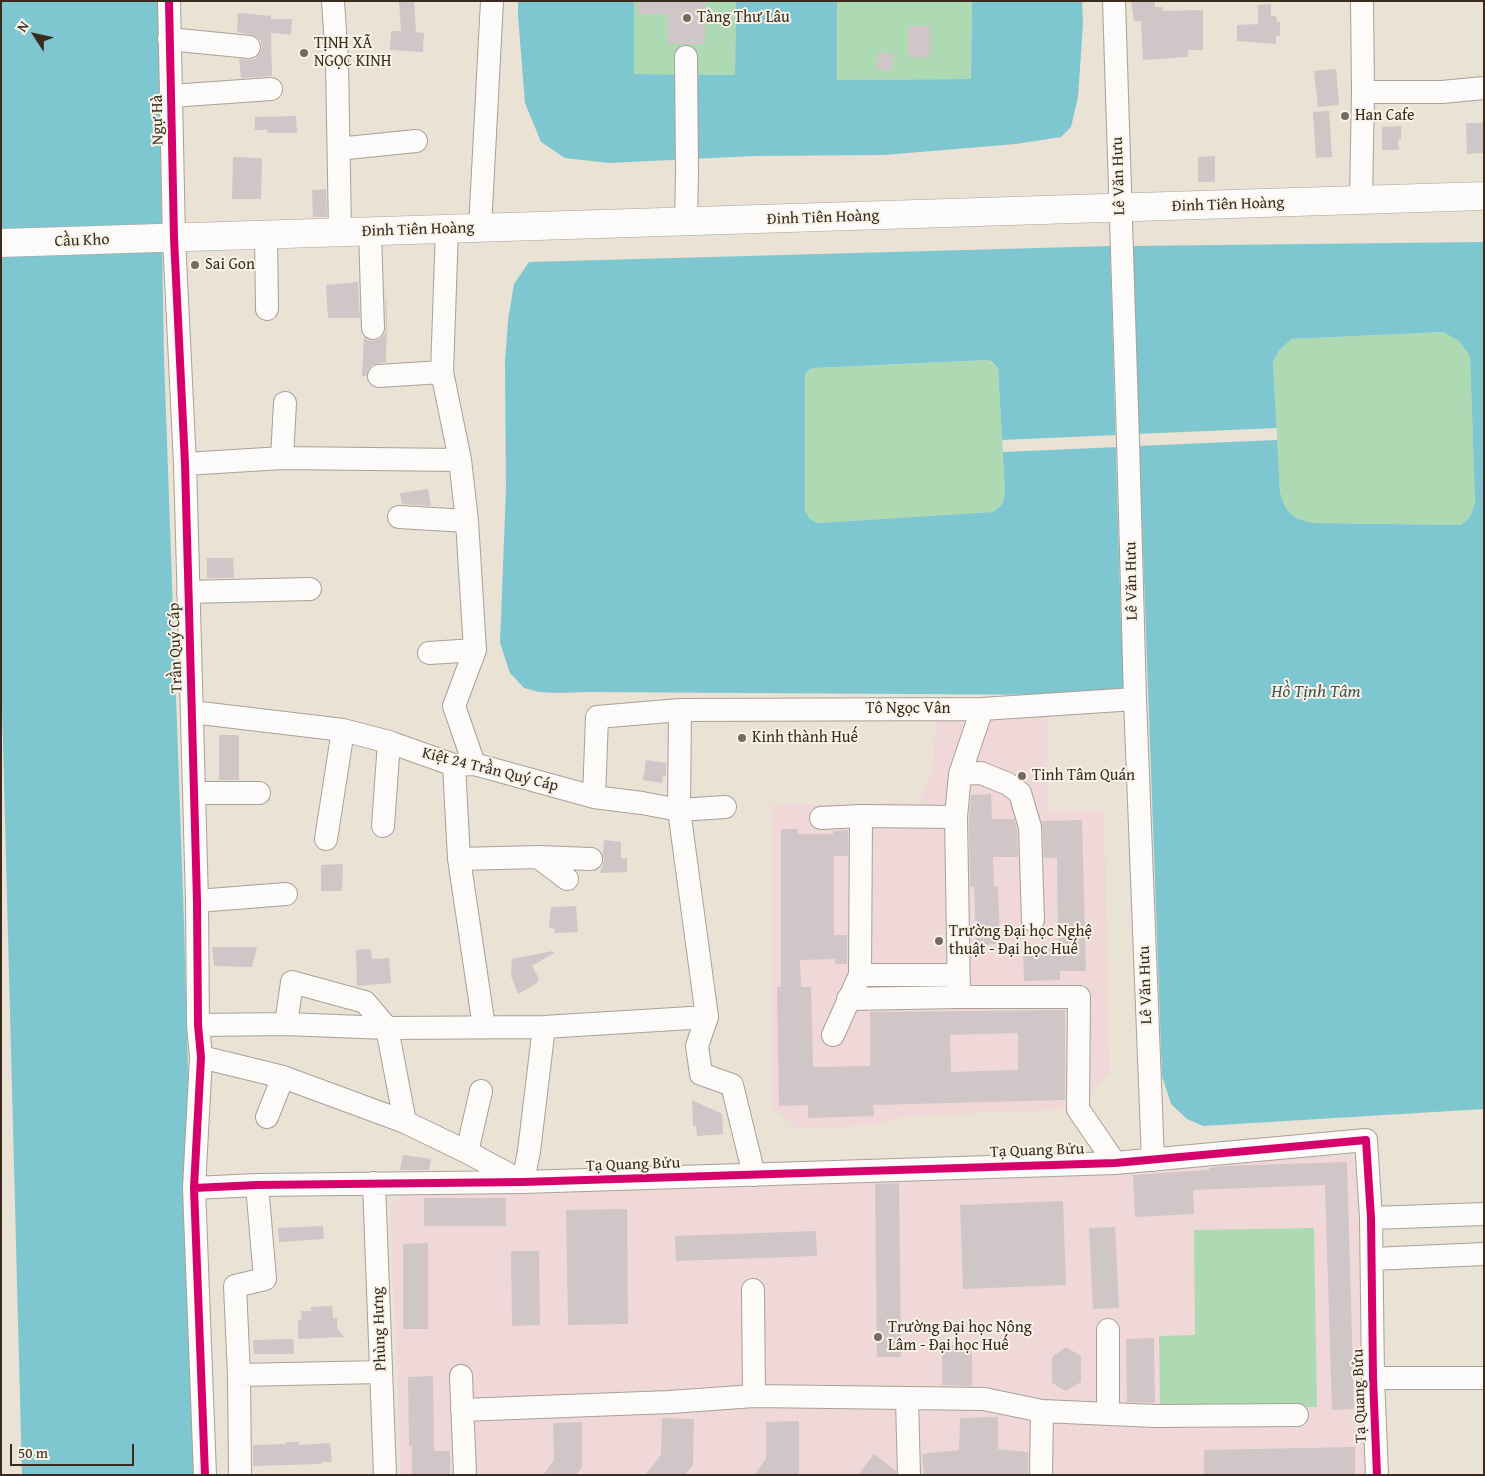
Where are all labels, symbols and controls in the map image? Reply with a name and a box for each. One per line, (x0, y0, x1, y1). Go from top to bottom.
place label: Tàng Thư Lâu (697, 8, 790, 28)
north arrow (10, 10, 60, 60)
marker: Tàng Thư Lâu (681, 12, 693, 24)
text: N (12, 17, 34, 36)
place label: TỊNH XÃ NGỌC KINH (314, 34, 391, 72)
marker: TỊNH XÃ NGỌC KINH (298, 47, 310, 59)
street label: Ngự Hà (148, 95, 168, 145)
place label: Han Cafe (1355, 106, 1415, 126)
marker: Han Cafe (1339, 110, 1351, 122)
street label: Lê Văn Hưu (1108, 136, 1130, 216)
street label: Đinh Tiên Hoàng (1171, 193, 1285, 217)
street label: Đinh Tiên Hoàng (766, 206, 880, 230)
street label: Đinh Tiên Hoàng (361, 218, 475, 242)
street label: Cầu Kho (54, 230, 110, 252)
place label: Sai Gon (205, 255, 255, 275)
marker: Sai Gon (189, 259, 201, 271)
street label: Lê Văn Hưu (1122, 541, 1142, 621)
street label: Trần Quý Cáp (165, 602, 187, 694)
water label: Hồ Tịnh Tâm (1271, 681, 1361, 703)
street label: Tô Ngọc Vân (866, 699, 950, 719)
place label: Kinh thành Huế (752, 728, 858, 748)
marker: Kinh thành Huế (736, 732, 748, 744)
street label: Kiệt 24 Trần Quý Cáp (420, 744, 560, 796)
place label: Tinh Tâm Quán (1032, 766, 1135, 786)
marker: Tinh Tâm Quán (1016, 770, 1028, 782)
place label: Trường Đại học Nghệ thuật - Đại học Huế (949, 922, 1092, 960)
marker: Trường Đại học Nghệ thuật - Đại học Huế (933, 935, 945, 947)
street label: Lê Văn Hưu (1135, 945, 1157, 1025)
street label: Tạ Quang Bửu (990, 1140, 1084, 1162)
street label: Tạ Quang Bửu (586, 1154, 680, 1176)
street label: Phùng Hưng (369, 1286, 391, 1372)
place label: Trường Đại học Nông Lâm - Đại học Huế (888, 1318, 1032, 1356)
marker: Trường Đại học Nông Lâm - Đại học Huế (872, 1331, 884, 1343)
street label: Tạ Quang Bửu (1349, 1349, 1371, 1443)
scale bar (12, 1434, 136, 1466)
text: 50 m (18, 1442, 48, 1463)

